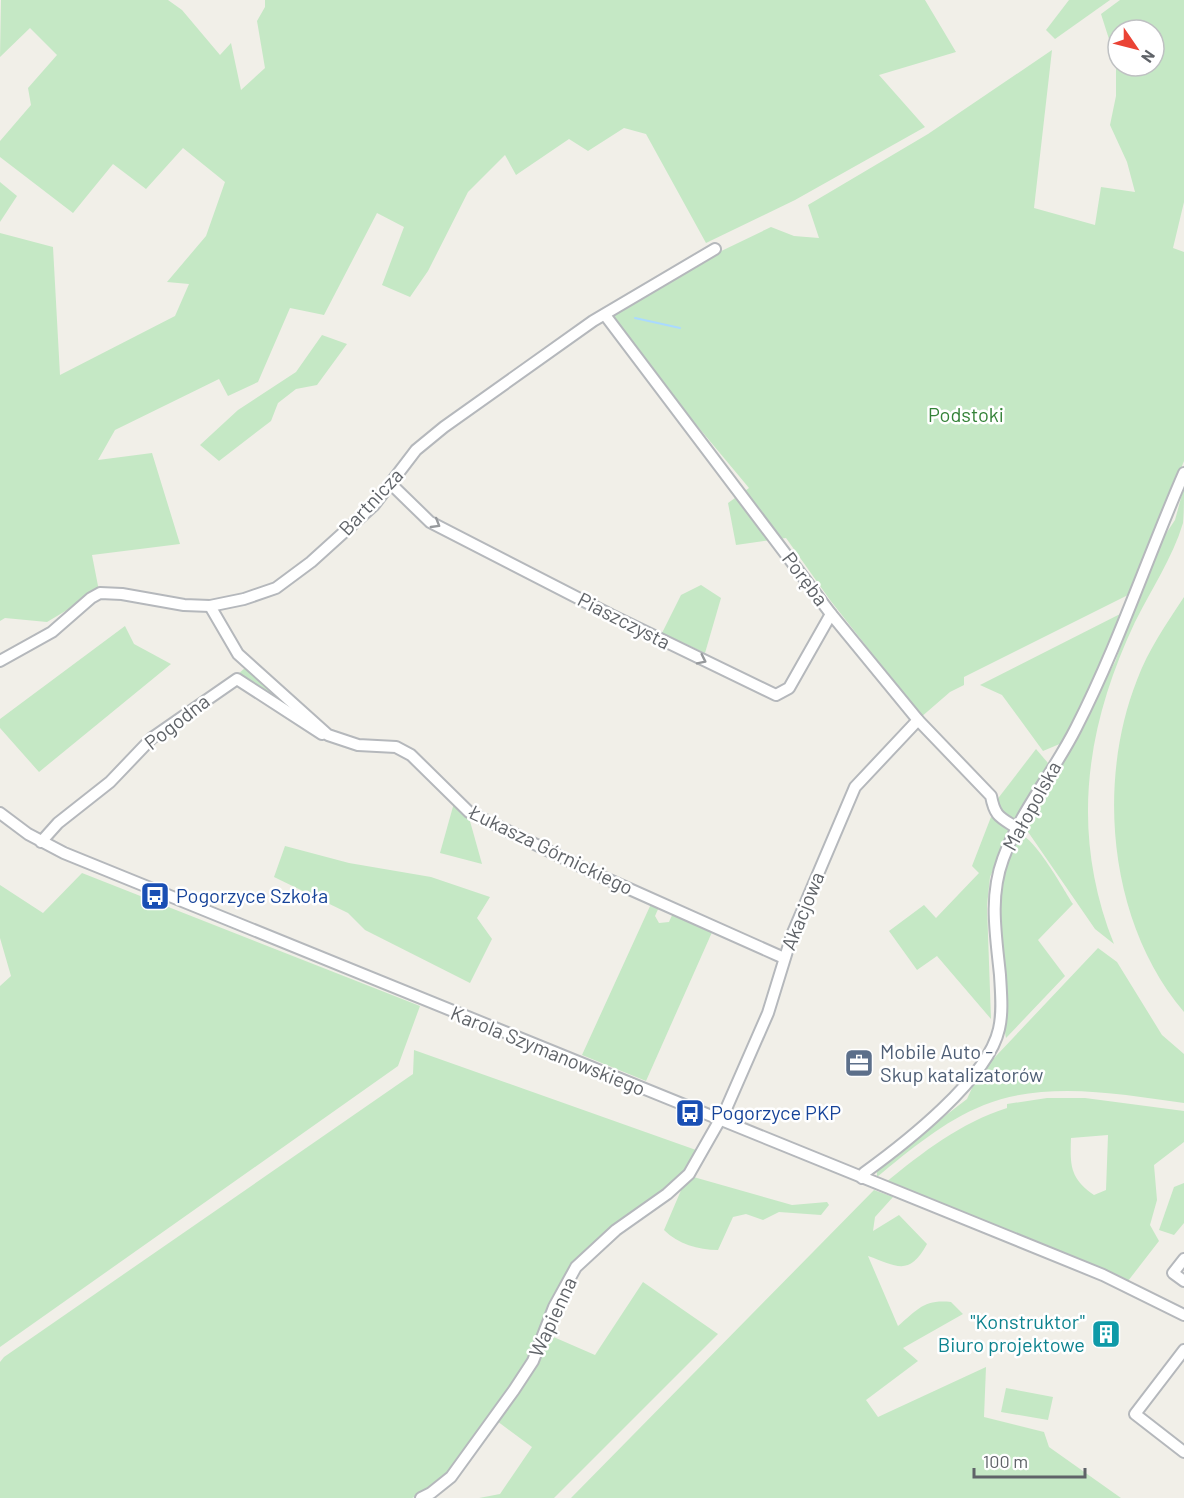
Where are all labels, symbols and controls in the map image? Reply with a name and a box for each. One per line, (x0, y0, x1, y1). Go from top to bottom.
north arrow (1106, 18, 1166, 78)
text: N (1138, 47, 1160, 67)
park label: Podstoki (928, 402, 1004, 426)
street label: Bartnicza (333, 463, 407, 540)
one-way arrow (430, 516, 440, 528)
street label: Poręba (778, 547, 834, 610)
street label: Piaszczysta (574, 587, 675, 654)
one-way arrow (696, 653, 707, 665)
street label: Pogodna (139, 688, 214, 754)
street label: Małopolska (997, 757, 1065, 854)
street label: Łukasza Górnickiego (465, 799, 637, 899)
street label: Akacjowa (776, 868, 829, 953)
bus stop icon: Pogorzyce Szkoła (139, 880, 171, 912)
place label: Pogorzyce Szkoła (176, 883, 328, 907)
street label: Karola Szymanowskiego (448, 1000, 649, 1100)
place label: Mobile Auto - Skup katalizatorów (880, 1039, 1043, 1086)
office icon: Mobile Auto - Skup katalizatorów (843, 1047, 875, 1079)
bus stop icon: Pogorzyce PKP (674, 1097, 706, 1129)
place label: Pogorzyce PKP (711, 1100, 841, 1124)
street label: Wapienna (523, 1273, 581, 1360)
place label: "Konstruktor" Biuro projektowe (938, 1309, 1085, 1356)
building icon: "Konstruktor" Biuro projektowe (1090, 1318, 1122, 1350)
scale bar (974, 1441, 1085, 1479)
text: 100 m (983, 1450, 1028, 1472)

